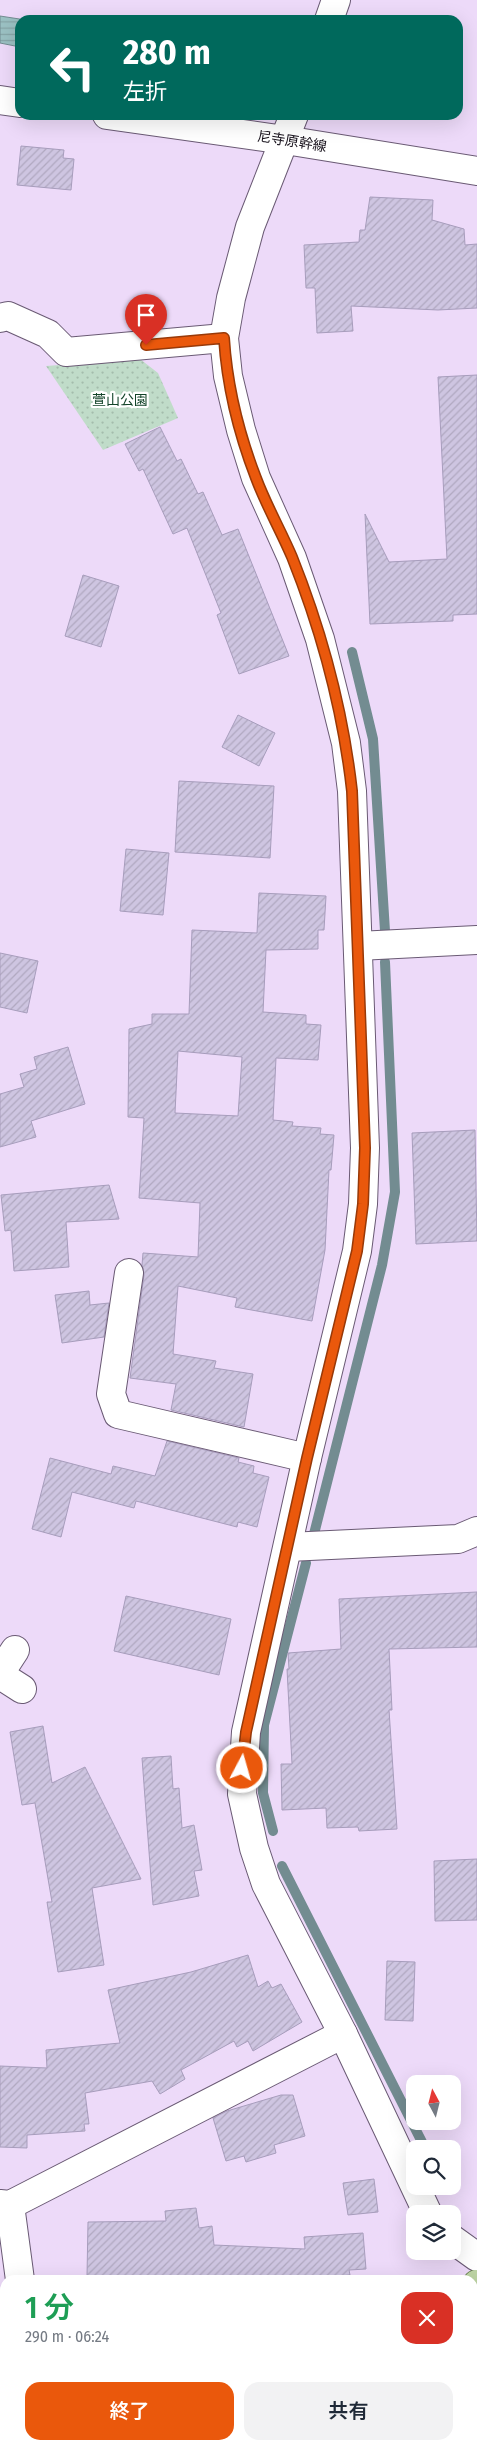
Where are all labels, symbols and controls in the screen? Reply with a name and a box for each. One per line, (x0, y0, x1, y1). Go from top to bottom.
text: 280 m (123, 31, 211, 73)
icon: left (40, 35, 105, 100)
text: 左折 (123, 78, 167, 105)
street label: 尼寺原幹線 (256, 128, 328, 155)
pin (125, 294, 167, 345)
icon: arrive (132, 301, 160, 329)
park label: 萱山公園 (92, 392, 148, 409)
position arrow (215, 1741, 267, 1793)
north arrow (406, 2075, 461, 2130)
map controls (406, 2075, 461, 2260)
button: search (406, 2140, 461, 2195)
button: layers (406, 2205, 461, 2260)
text: 1 分 (25, 2290, 74, 2326)
button: close (401, 2292, 453, 2344)
text: 290 m · 06:24 (25, 2327, 109, 2346)
button: 終了 (25, 2382, 234, 2440)
button: 共有 (244, 2382, 453, 2440)

